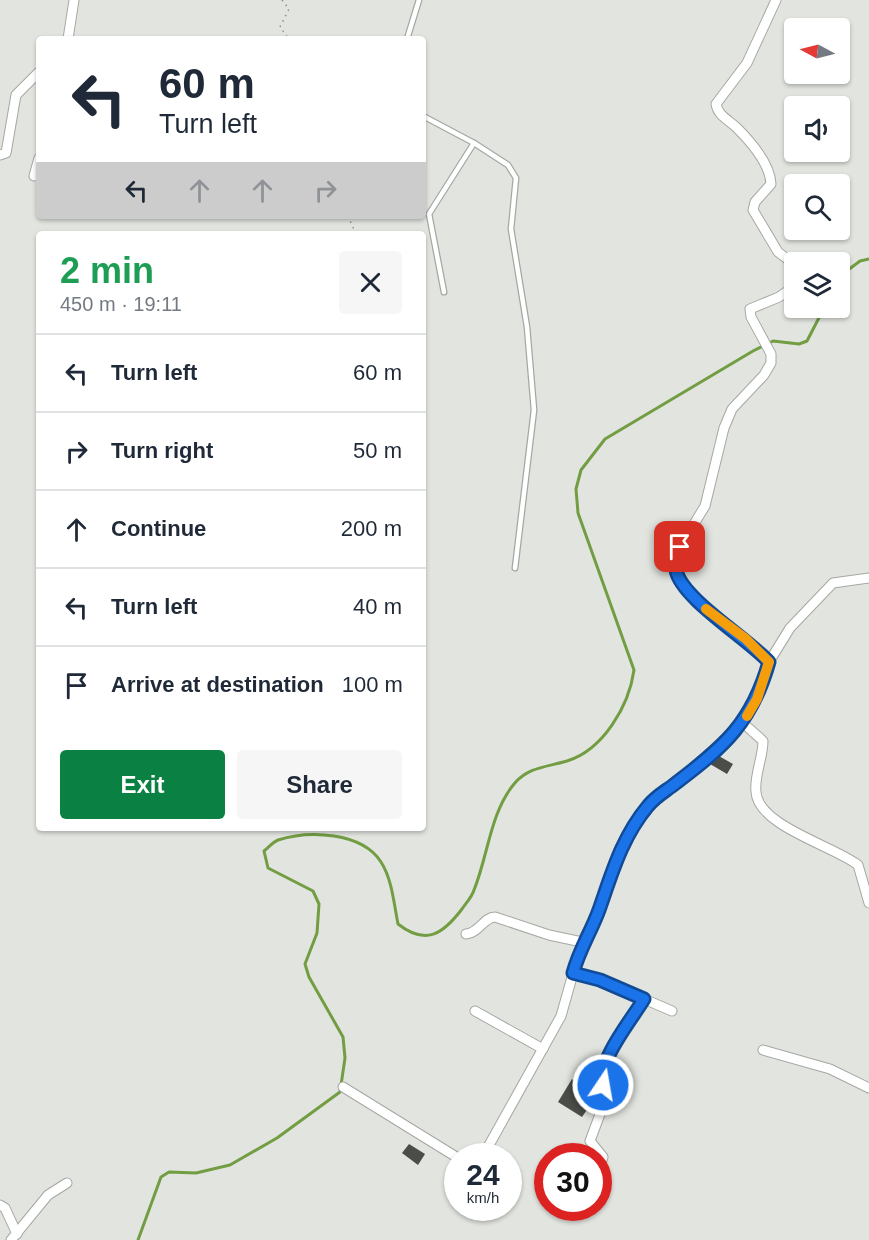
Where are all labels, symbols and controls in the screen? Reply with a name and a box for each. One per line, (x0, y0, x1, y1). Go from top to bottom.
north arrow (784, 18, 850, 84)
map controls (784, 18, 850, 318)
icon: left (60, 60, 138, 138)
text: 60 m (159, 60, 255, 107)
button: sound (784, 96, 850, 162)
text: Turn left (159, 109, 257, 139)
icon: left (120, 174, 153, 207)
icon: ahead (183, 174, 216, 207)
icon: ahead (246, 174, 279, 207)
icon: right (309, 174, 342, 207)
button: search (784, 174, 850, 240)
text: 2 min (60, 250, 154, 291)
button: close (339, 251, 402, 314)
button: layers (784, 252, 850, 318)
text: 450 m · 19:11 (60, 293, 182, 315)
icon: left (60, 357, 93, 390)
text: Turn left (111, 360, 197, 385)
text: 60 m (353, 360, 402, 385)
icon: right (60, 435, 93, 468)
text: Turn right (111, 438, 213, 463)
text: 50 m (353, 438, 402, 463)
icon: ahead (60, 513, 93, 546)
text: Continue (111, 516, 206, 541)
text: 200 m (341, 516, 402, 541)
pin (654, 521, 705, 572)
icon: arrive (663, 530, 696, 563)
icon: left (60, 591, 93, 624)
text: Turn left (111, 594, 197, 619)
text: 40 m (353, 594, 402, 619)
icon: arrive (60, 669, 93, 702)
text: Arrive at destination (111, 672, 324, 697)
text: 100 m (342, 672, 403, 697)
button: Exit (60, 750, 225, 819)
button: Share (237, 750, 402, 819)
position arrow (571, 1053, 635, 1117)
speed limit sign: 30 (534, 1143, 612, 1221)
text: 24 (466, 1158, 500, 1191)
text: km/h (467, 1189, 499, 1206)

